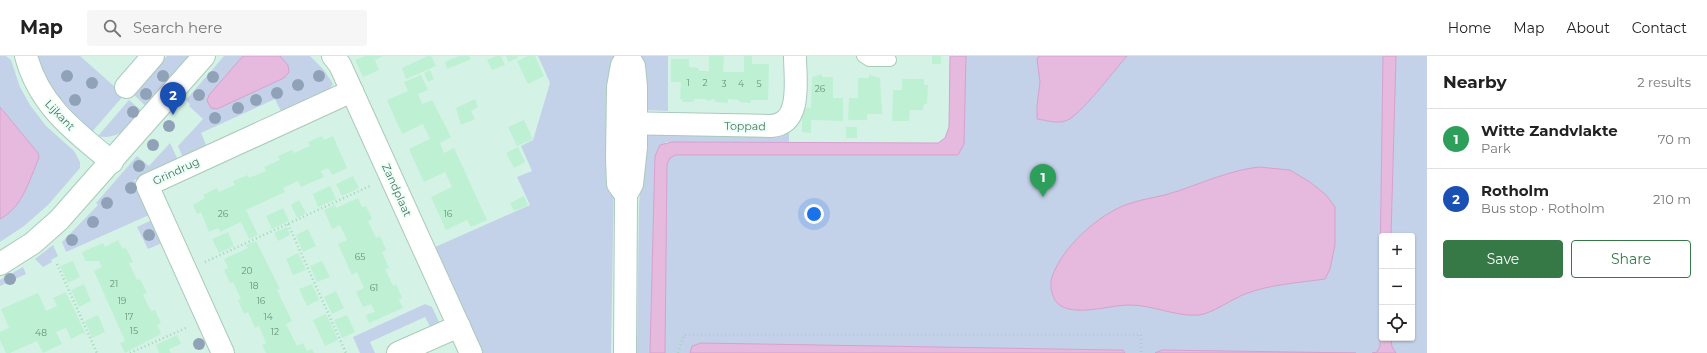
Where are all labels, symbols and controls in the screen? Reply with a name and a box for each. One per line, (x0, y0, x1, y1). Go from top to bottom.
search box (87, 10, 367, 46)
text: Map (20, 16, 63, 39)
icon: search (101, 17, 123, 39)
text: Search here (133, 18, 222, 37)
text: Home (1448, 19, 1491, 37)
text: Map (1513, 19, 1544, 37)
text: About (1566, 19, 1610, 37)
text: Contact (1632, 19, 1687, 37)
text: Nearby (1443, 72, 1507, 92)
text: 2 results (1637, 74, 1691, 90)
house number: 1 (686, 77, 690, 88)
house number: 2 (702, 77, 708, 88)
house number: 3 (721, 78, 727, 89)
house number: 4 (738, 78, 744, 89)
house number: 5 (756, 78, 762, 89)
pin: 2 (160, 82, 186, 115)
house number: 26 (815, 83, 826, 94)
street label: Lijkant (42, 97, 78, 134)
street label: Toppad (724, 119, 766, 133)
text: Witte Zandvlakte (1481, 121, 1618, 140)
text: 1 (1453, 131, 1459, 147)
text: 70 m (1658, 131, 1691, 147)
text: Park (1481, 140, 1511, 156)
street label: Grindrug (150, 154, 202, 188)
street label: Zandplaat (379, 161, 415, 219)
pin: 1 (1030, 164, 1056, 197)
text: Rotholm (1481, 181, 1549, 200)
text: 2 (1452, 191, 1460, 207)
text: 210 m (1653, 191, 1691, 207)
text: Bus stop · Rotholm (1481, 200, 1605, 216)
your location (804, 204, 824, 224)
house number: 26 (218, 208, 229, 219)
house number: 16 (444, 208, 453, 219)
map controls (1379, 233, 1415, 341)
button: + (1379, 233, 1415, 269)
button: Save (1443, 240, 1563, 278)
button: Share (1571, 240, 1691, 278)
house number: 65 (355, 251, 365, 262)
house number: 20 (241, 265, 253, 276)
button: − (1379, 269, 1415, 305)
house number: 21 (110, 278, 118, 289)
house number: 18 (250, 280, 259, 291)
house number: 61 (370, 282, 378, 293)
house number: 19 (118, 295, 127, 306)
house number: 16 (257, 295, 266, 306)
button: locate (1379, 305, 1415, 341)
house number: 17 (125, 311, 133, 322)
house number: 14 (263, 311, 273, 322)
house number: 15 (130, 325, 138, 336)
house number: 12 (271, 326, 279, 337)
house number: 48 (35, 327, 47, 338)

